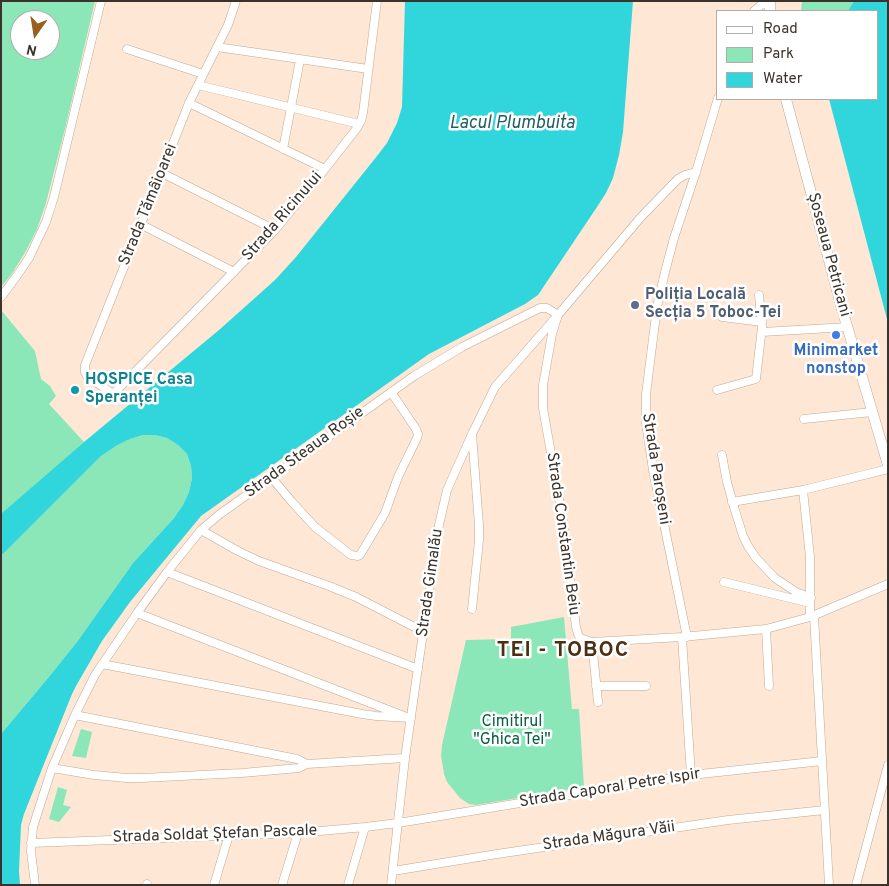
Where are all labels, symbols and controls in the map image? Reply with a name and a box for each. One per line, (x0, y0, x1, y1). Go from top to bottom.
north arrow (10, 10, 60, 60)
legend (716, 10, 879, 100)
text: Road (763, 20, 798, 39)
text: N (25, 40, 39, 59)
text: Park (763, 45, 794, 64)
text: Water (763, 70, 802, 89)
water label: Lacul Plumbuita (449, 113, 575, 135)
street label: Strada Tămâioarei (116, 141, 182, 269)
street label: Strada Ricinului (239, 168, 327, 266)
street label: Șoseaua Petricani (802, 191, 854, 319)
place label: Poliția Locală Secția 5 Toboc-Tei (645, 286, 781, 324)
marker: Poliția Locală Secția 5 Toboc-Tei (629, 299, 641, 311)
marker: Minimarket nonstop (830, 329, 842, 341)
place label: Minimarket nonstop (794, 342, 878, 380)
place label: HOSPICE Casa Speranței (85, 371, 193, 409)
marker: HOSPICE Casa Speranței (69, 384, 81, 396)
street label: Strada Steaua Roșie (241, 403, 369, 503)
street label: Strada Paroșeni (637, 412, 673, 526)
street label: Strada Constantin Beiu (541, 451, 583, 617)
street label: Strada Gimalău (414, 528, 448, 638)
district label: TEI - TOBOC (495, 639, 631, 665)
park label: Cimitirul "Ghica Tei" (473, 713, 551, 751)
street label: Strada Caporal Petre Ispir (518, 765, 702, 813)
street label: Strada Măgura Văii (542, 818, 676, 856)
street label: Strada Soldat Ștefan Pascale (112, 822, 318, 848)

